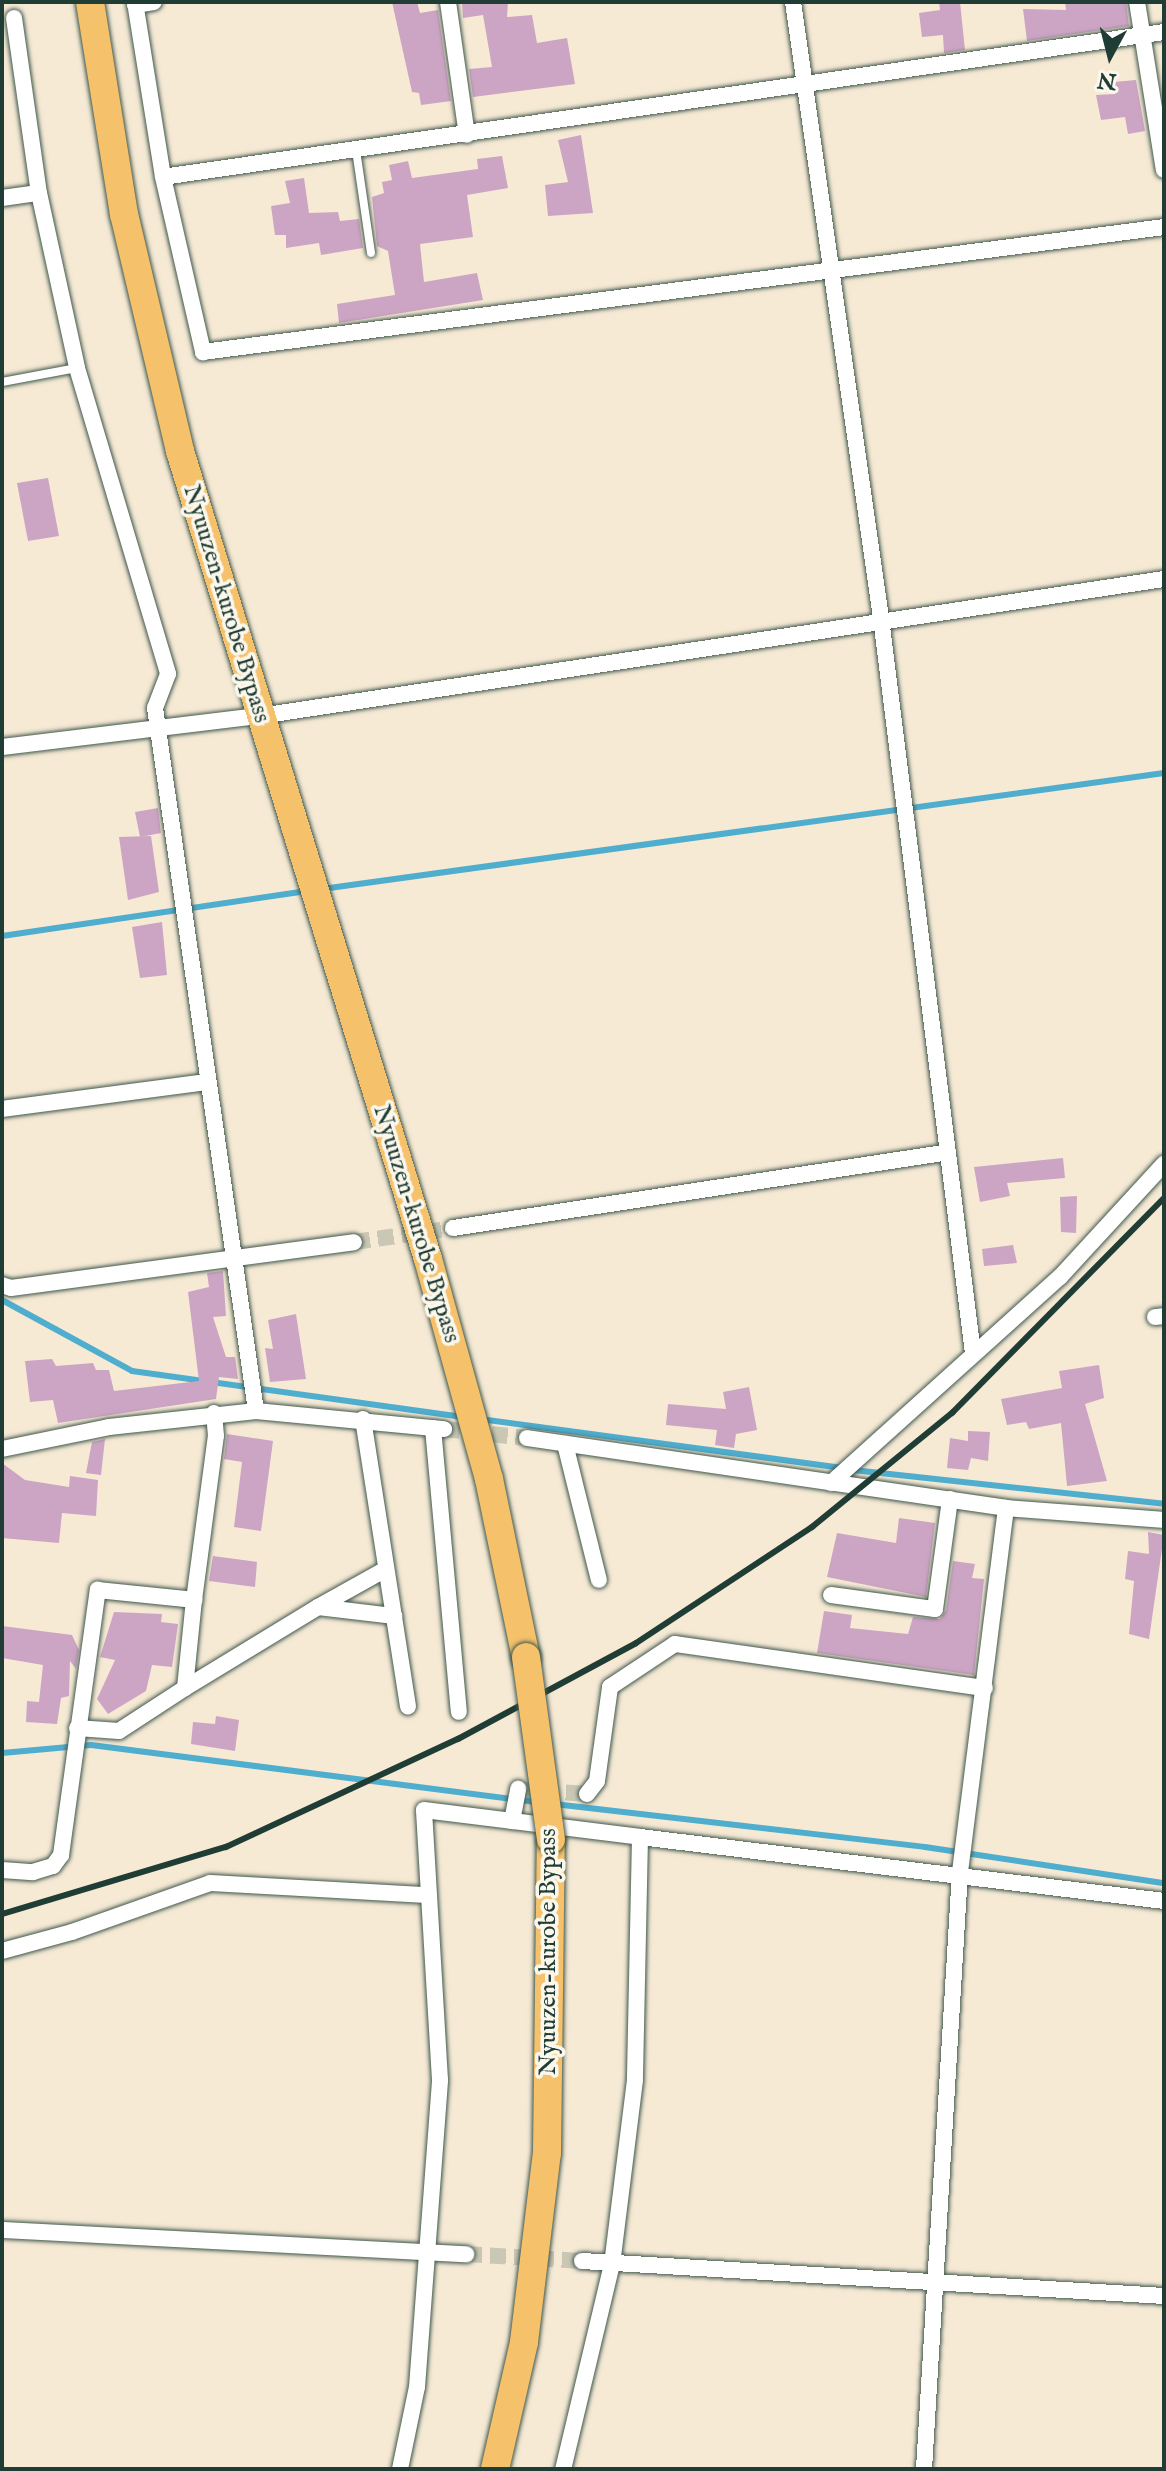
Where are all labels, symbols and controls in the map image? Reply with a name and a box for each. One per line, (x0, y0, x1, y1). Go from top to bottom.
north arrow (1070, 16, 1150, 96)
text: N (1096, 65, 1118, 95)
street label: Nyuuzen-kurobe Bypass (176, 482, 276, 726)
street label: Nyuuzen-kurobe Bypass (366, 1102, 466, 1346)
street label: Nyuuzen-kurobe Bypass (535, 1828, 563, 2076)

